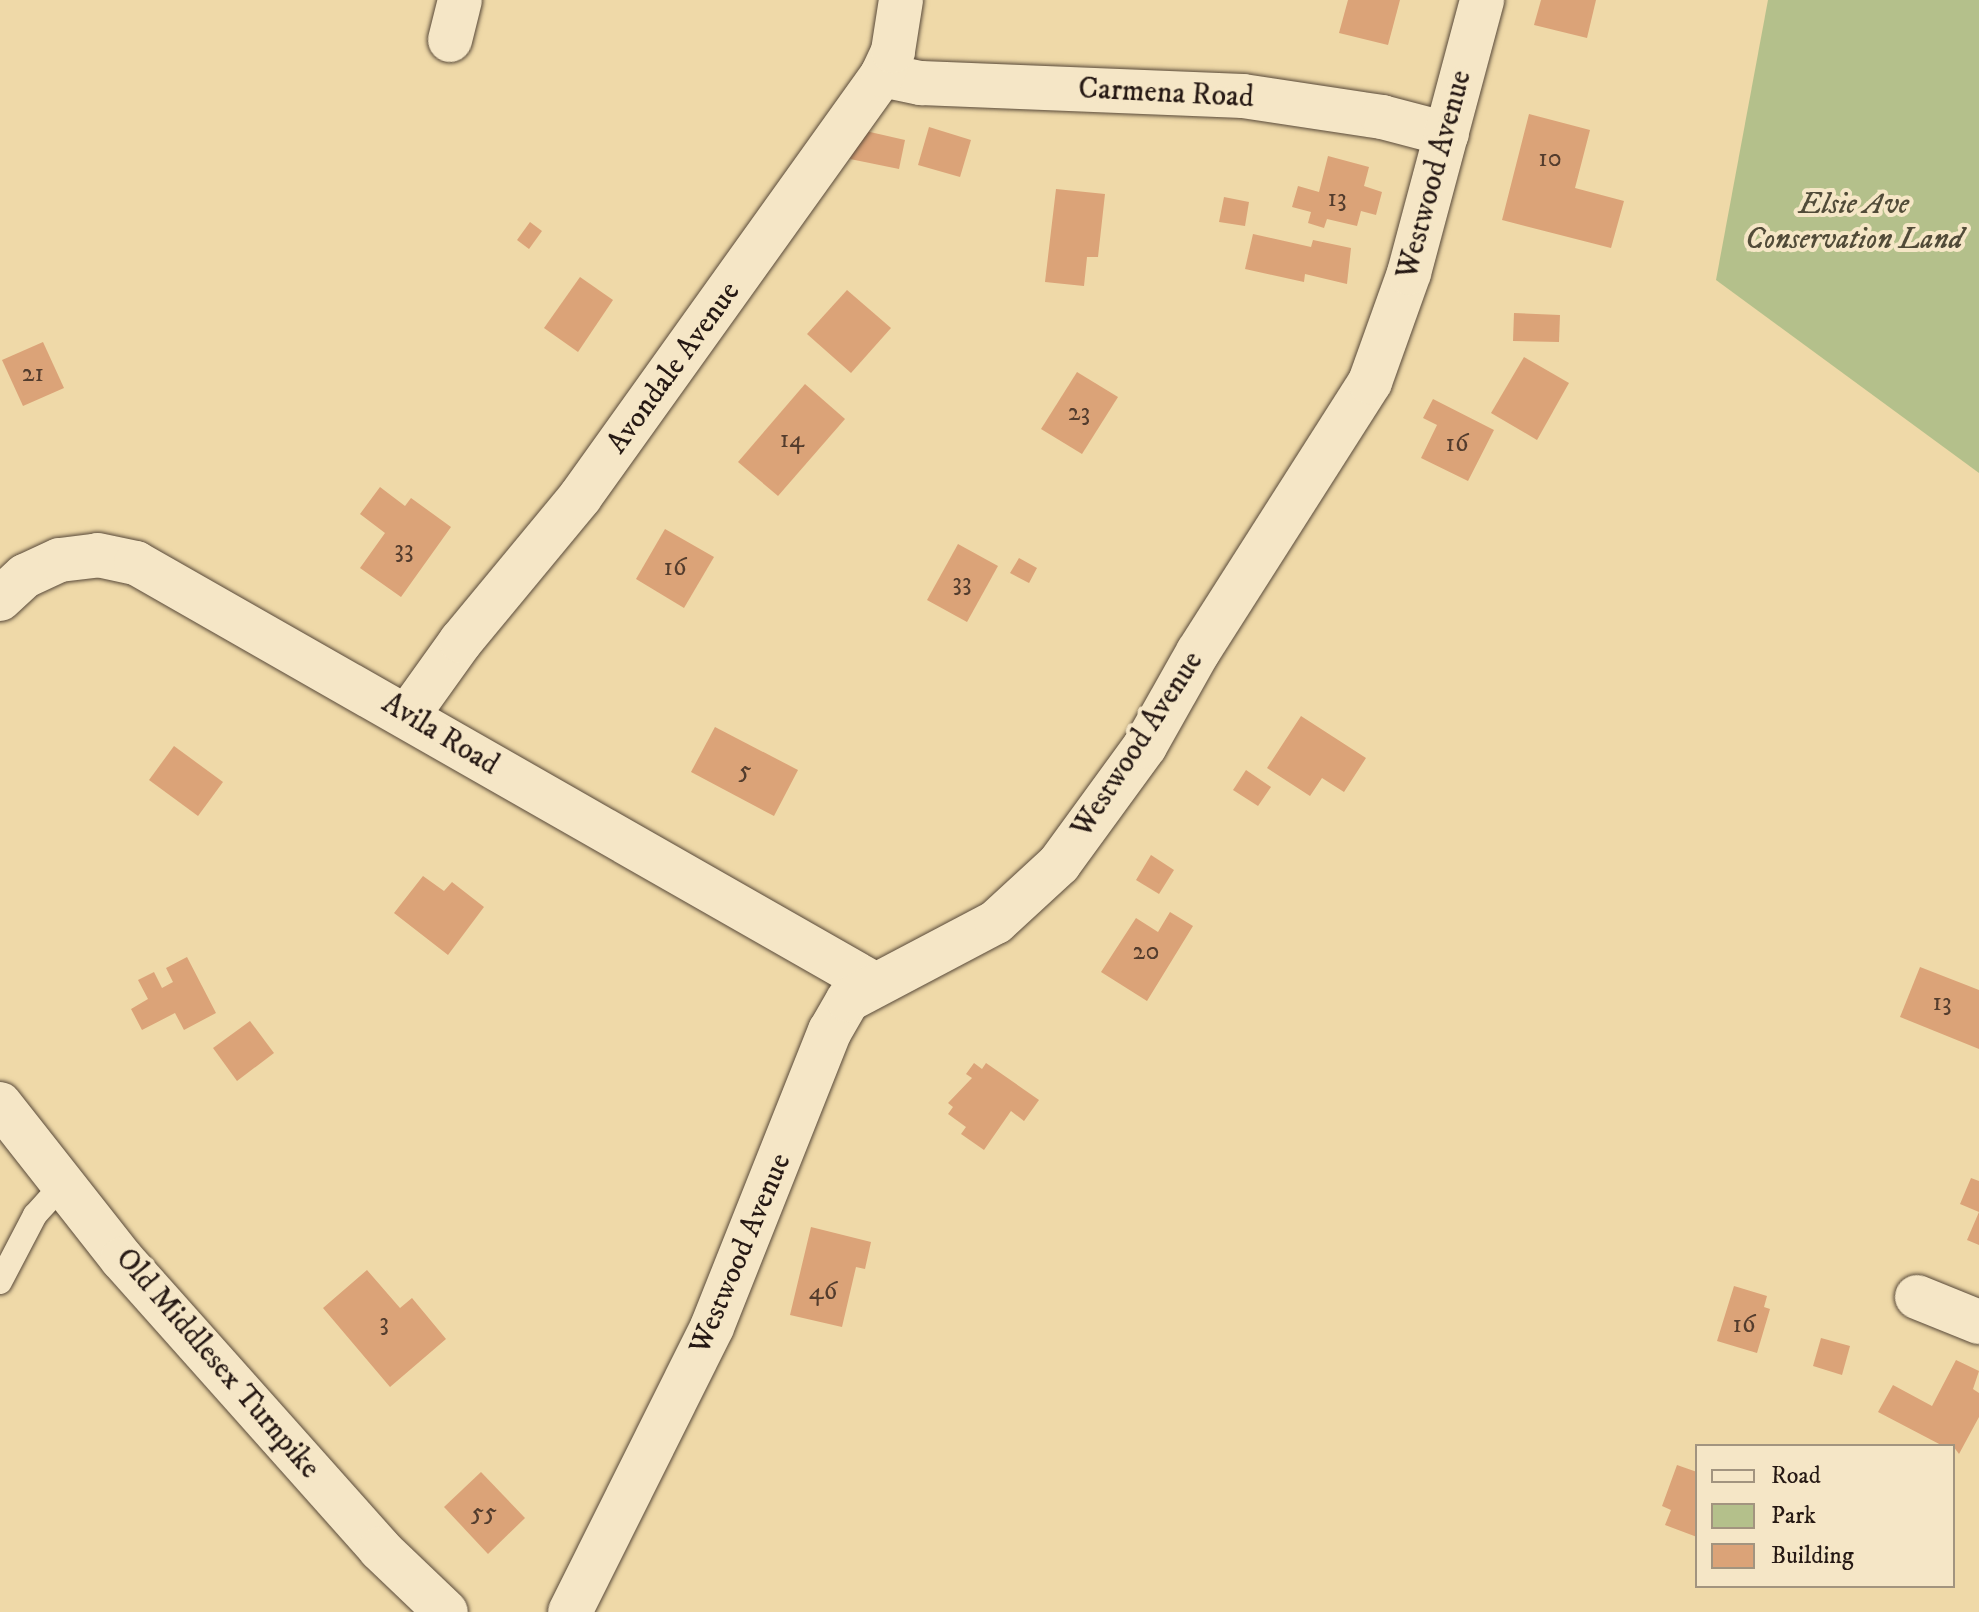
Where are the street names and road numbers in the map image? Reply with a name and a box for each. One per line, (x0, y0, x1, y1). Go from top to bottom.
street label: Westwood Avenue (1390, 67, 1480, 283)
street label: Carmena Road (1077, 71, 1255, 117)
street label: Avondale Avenue (600, 275, 748, 461)
street label: Westwood Avenue (1065, 645, 1211, 845)
street label: Avila Road (375, 686, 505, 784)
street label: Westwood Avenue (683, 1148, 799, 1360)
street label: Old Middlesex Turnpike (107, 1242, 327, 1486)

